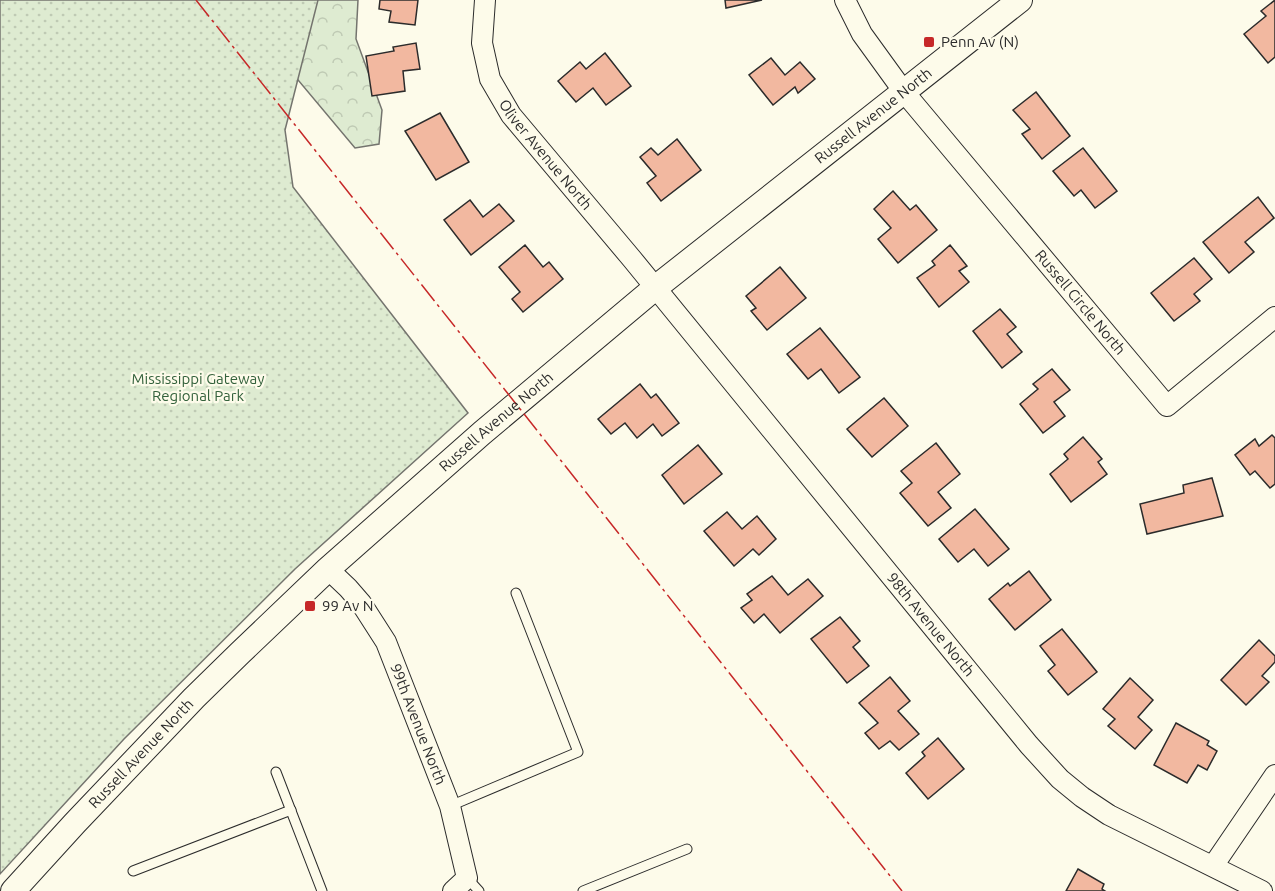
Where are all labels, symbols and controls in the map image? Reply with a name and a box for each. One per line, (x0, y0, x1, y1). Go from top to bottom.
place label: Penn Av (N) (941, 33, 1019, 50)
marker: Penn Av (N) (922, 35, 936, 49)
street label: Russell Avenue North (811, 64, 935, 167)
street label: Oliver Avenue North (496, 96, 596, 213)
street label: Russell Circle North (1032, 246, 1129, 358)
street label: Russell Avenue North (435, 368, 556, 475)
park label: Mississippi Gateway Regional Park (132, 370, 265, 404)
street label: 98th Avenue North (884, 569, 978, 680)
place label: 99 Av N (322, 597, 373, 614)
marker: 99 Av N (303, 599, 317, 613)
street label: 99th Avenue North (387, 661, 450, 787)
street label: Russell Avenue North (85, 695, 197, 811)

